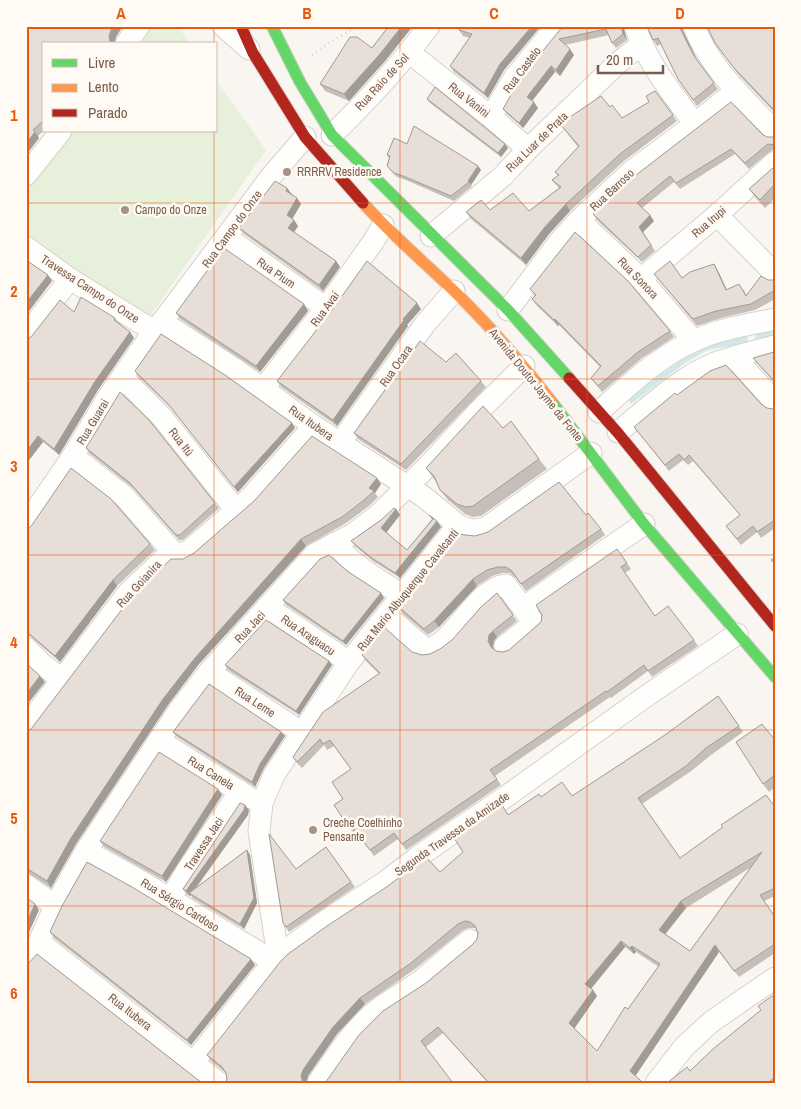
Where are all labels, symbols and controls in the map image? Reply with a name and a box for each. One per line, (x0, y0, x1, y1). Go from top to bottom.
text: A (116, 2, 126, 24)
text: B (302, 2, 312, 24)
text: C (489, 2, 499, 24)
text: D (675, 2, 685, 24)
legend (42, 42, 218, 132)
scale bar (598, 42, 664, 74)
street label: Rua Castelo (499, 44, 545, 96)
text: 20 m (606, 49, 633, 70)
street label: Rua Raio de Sol (352, 50, 412, 114)
text: Livre (88, 52, 116, 73)
text: Lento (88, 76, 119, 97)
street label: Rua Vanini (445, 79, 493, 121)
text: Parado (88, 102, 128, 123)
text: 1 (10, 104, 18, 126)
street label: Rua Luar de Prata (503, 108, 572, 176)
place label: RRRRV Residence (297, 164, 382, 180)
street label: Rua Barroso (586, 165, 638, 215)
marker: RRRRV Residence (281, 166, 293, 178)
street label: Rua Campo do Onze (198, 187, 266, 271)
place label: Campo do Onze (135, 202, 207, 218)
street label: Rua Irupi (688, 203, 730, 241)
marker: Campo do Onze (119, 204, 131, 216)
street label: Travessa Campo do Onze (38, 251, 142, 327)
street label: Rua Pium (253, 254, 299, 292)
street label: Rua Sonora (614, 254, 662, 303)
text: 2 (10, 280, 18, 302)
street label: Rua Avaí (307, 288, 343, 330)
street label: Avenida Doutor Jayme da Fonte (485, 324, 587, 445)
street label: Rua Ocara (376, 341, 416, 390)
street label: Rua Guarai (73, 396, 113, 448)
street label: Rua Itubera (285, 402, 337, 445)
street label: Rua Itú (165, 425, 197, 459)
text: 3 (10, 455, 18, 477)
street label: Rua Mario Albuquerque Cavalcanti (354, 525, 462, 655)
street label: Rua Goianira (113, 557, 165, 611)
street label: Rua Jaci (231, 607, 269, 647)
street label: Rua Araguacu (278, 611, 338, 659)
text: 4 (10, 631, 18, 653)
street label: Rua Leme (232, 683, 278, 721)
street label: Rua Canela (185, 752, 238, 794)
street label: Segunda Travessa da Amizade (391, 788, 513, 880)
text: 5 (10, 807, 18, 829)
street label: Travessa Jaci (181, 814, 227, 874)
place label: Creche Coelhinho Pensante (323, 815, 402, 845)
marker: Creche Coelhinho Pensante (307, 824, 319, 836)
street label: Rua Sérgio Cardoso (138, 874, 222, 936)
text: 6 (10, 982, 18, 1004)
street label: Rua Itubera (105, 990, 156, 1034)

